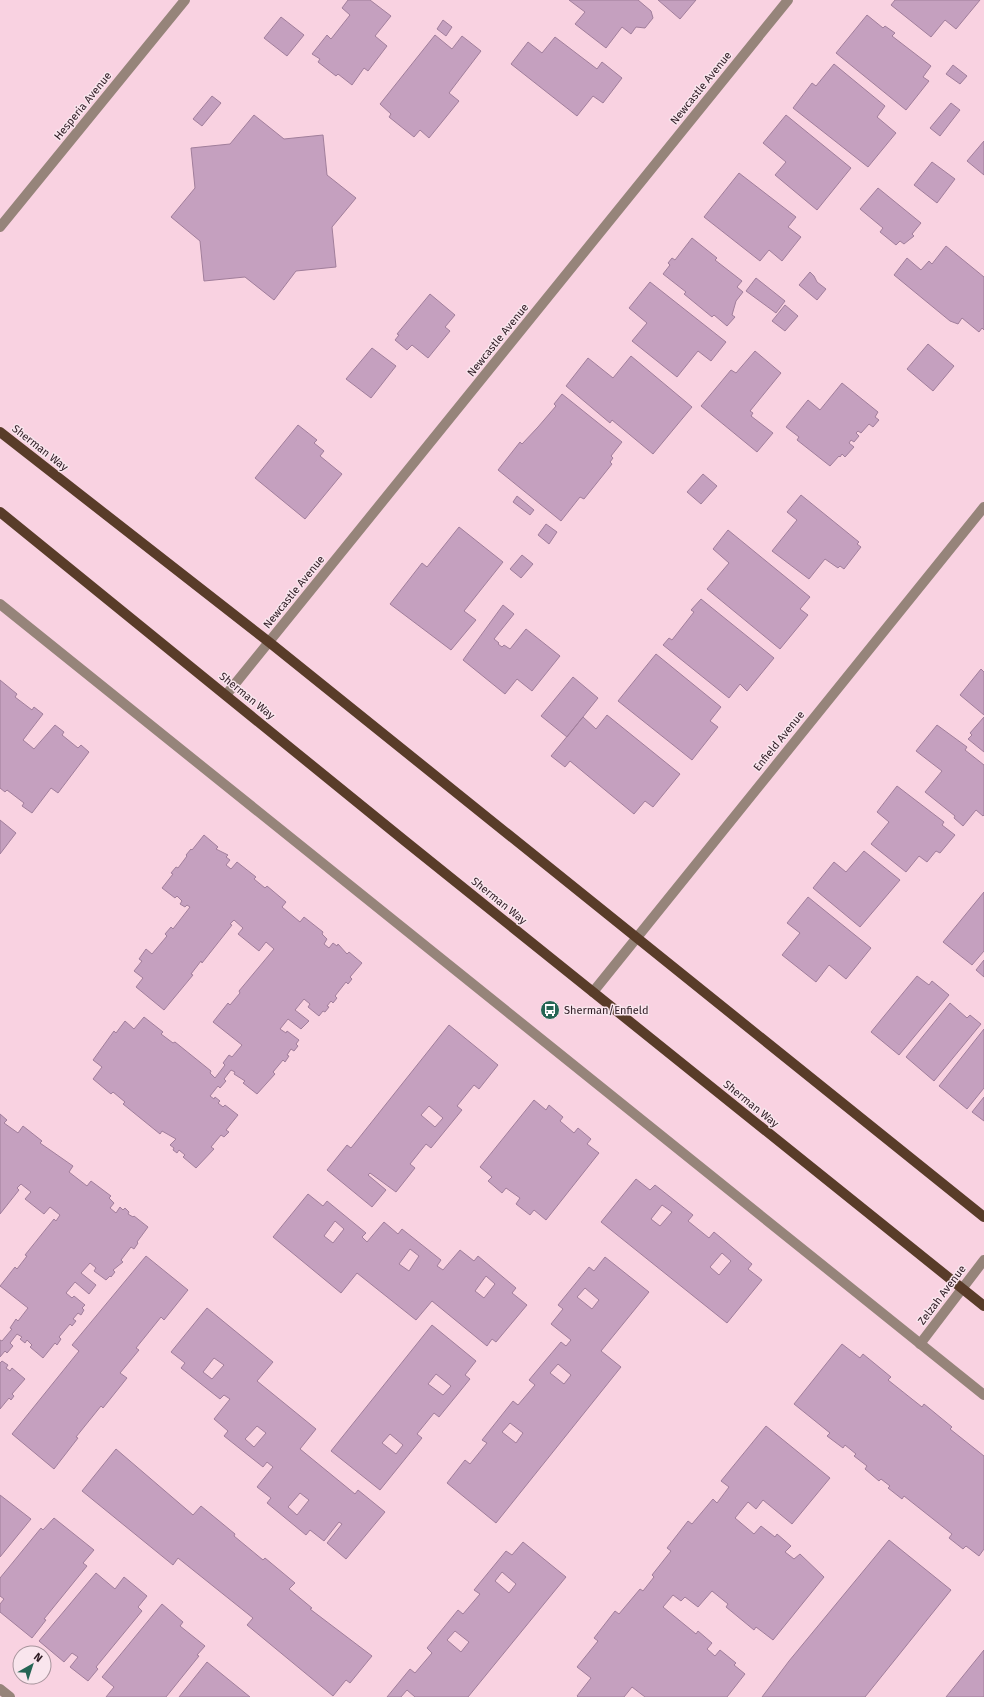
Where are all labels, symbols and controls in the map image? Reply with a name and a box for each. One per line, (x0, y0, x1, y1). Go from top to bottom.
street label: Newcastle Avenue (668, 49, 734, 127)
street label: Hesperia Avenue (52, 69, 114, 143)
street label: Newcastle Avenue (465, 301, 531, 379)
street label: Sherman Way (9, 422, 71, 474)
street label: Newcastle Avenue (261, 553, 327, 631)
street label: Sherman Way (217, 670, 278, 723)
street label: Enfield Avenue (751, 708, 807, 774)
street label: Sherman Way (469, 875, 530, 928)
bus stop icon: Sherman/Enfield (539, 999, 561, 1021)
place label: Sherman/Enfield (564, 1004, 649, 1017)
street label: Sherman Way (721, 1078, 782, 1131)
street label: Zelzah Avenue (915, 1263, 969, 1327)
north arrow (12, 1645, 52, 1685)
text: N (31, 1650, 45, 1665)

